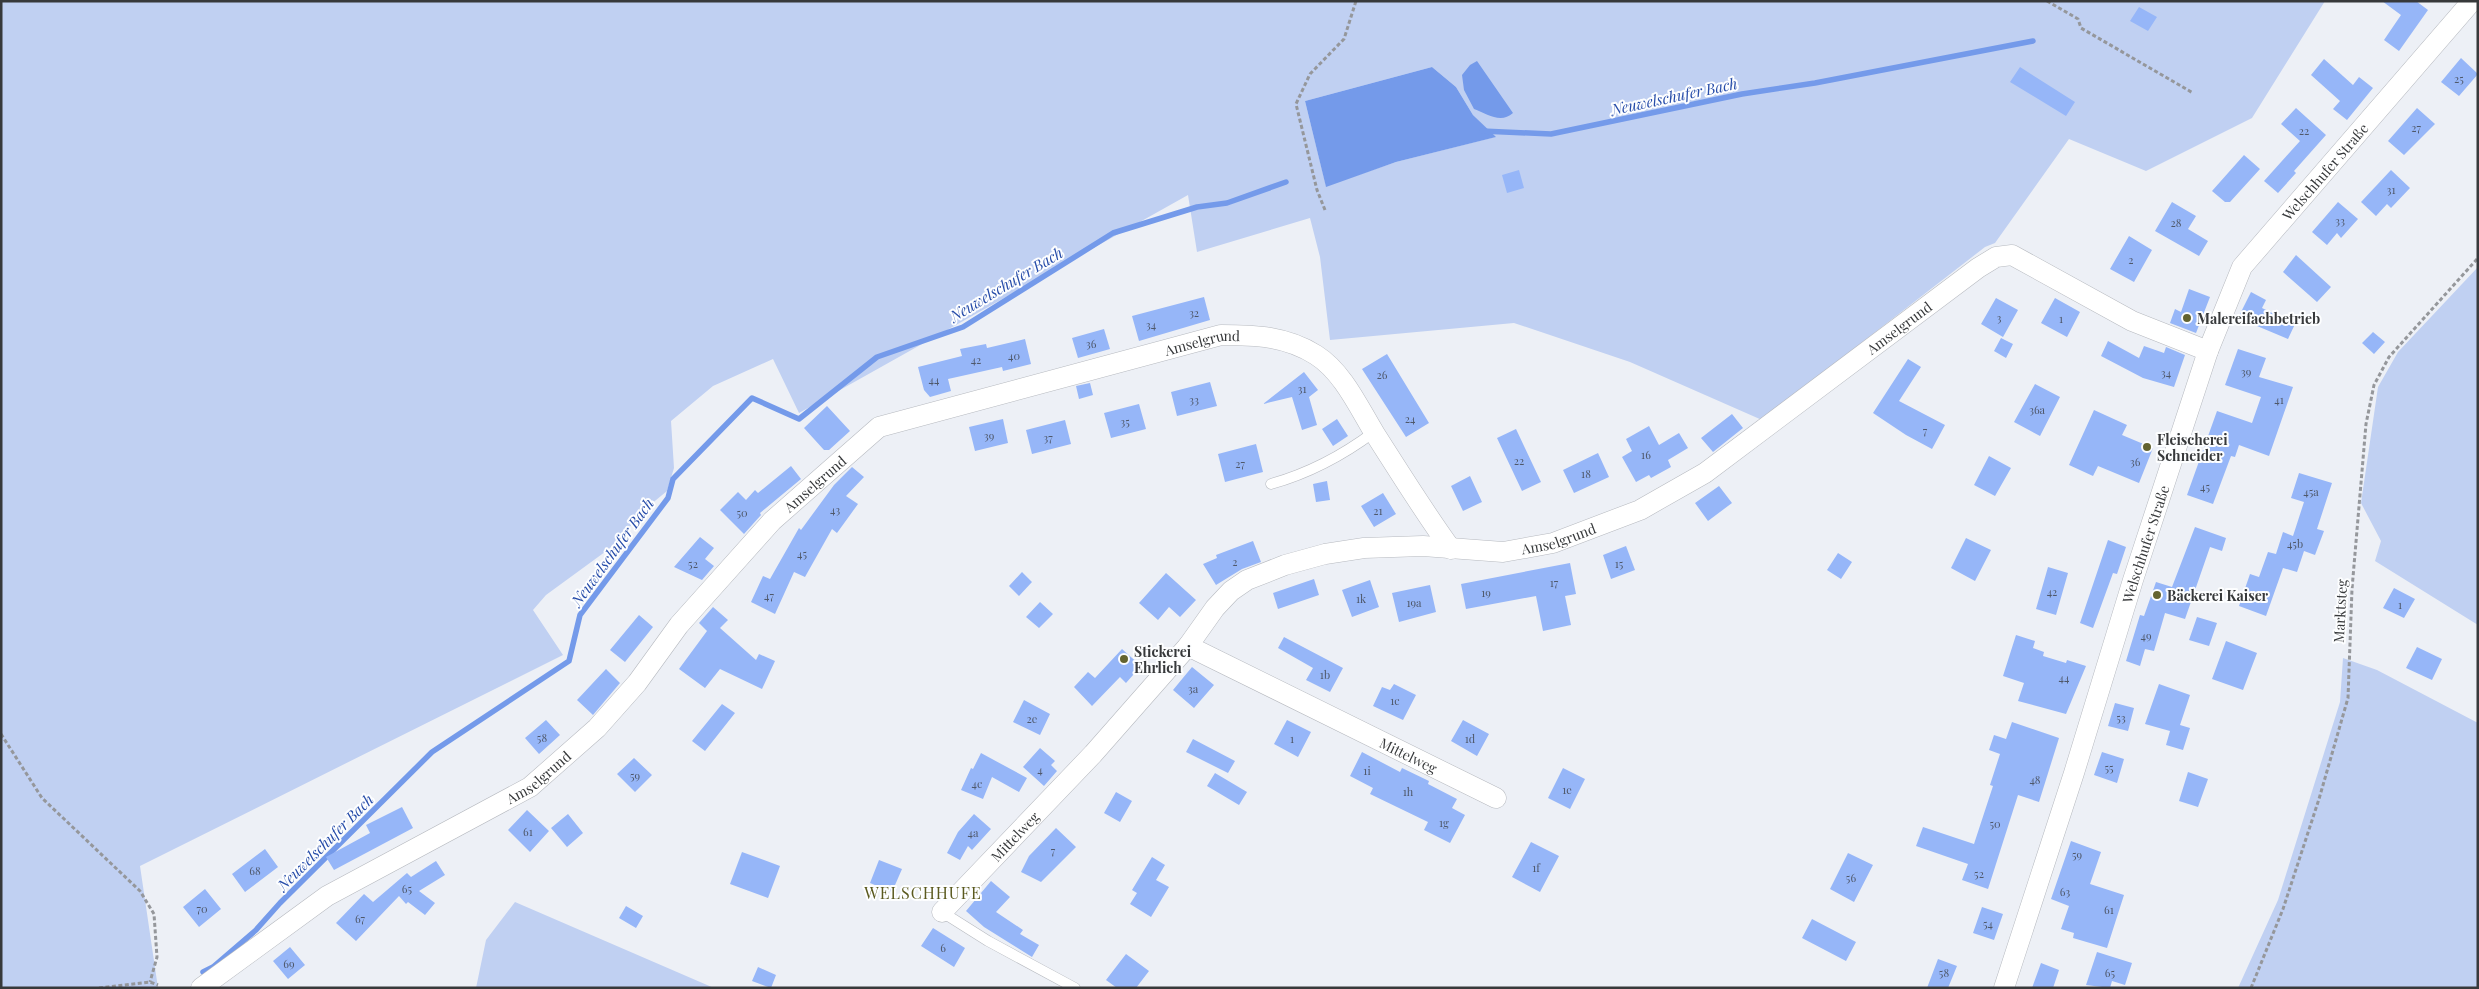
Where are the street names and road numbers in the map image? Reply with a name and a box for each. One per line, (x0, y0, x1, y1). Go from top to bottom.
street label: Welschhufer Straße (2277, 119, 2372, 225)
street label: Amselgrund (1862, 297, 1935, 359)
street label: Amselgrund (1161, 325, 1240, 360)
street label: Amselgrund (779, 451, 850, 517)
street label: Welschhufer Straße (2117, 483, 2173, 606)
street label: Amselgrund (1519, 518, 1598, 558)
street label: Marktsteg (2329, 578, 2351, 643)
street label: Mittelweg (1377, 733, 1441, 777)
street label: Amselgrund (502, 746, 575, 808)
street label: Mittelweg (986, 807, 1043, 865)

